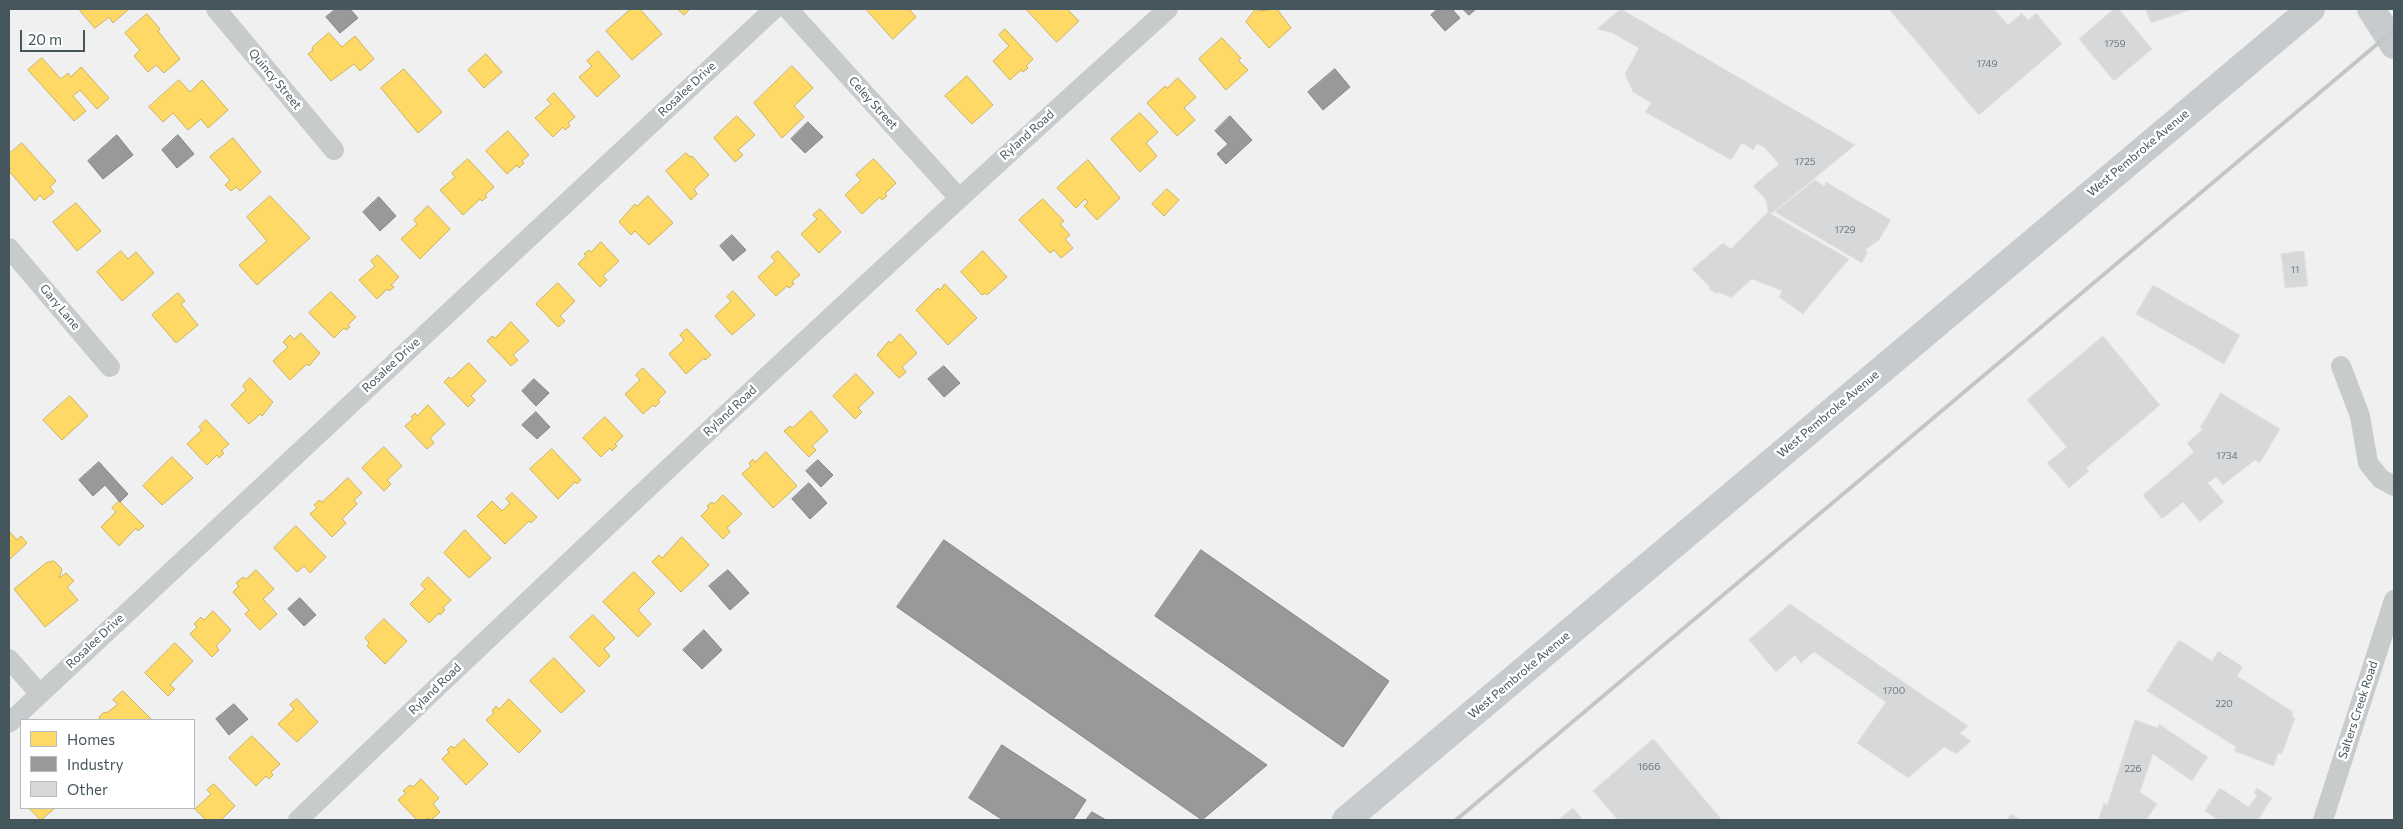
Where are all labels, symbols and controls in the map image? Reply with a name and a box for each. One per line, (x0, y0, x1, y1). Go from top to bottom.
scale bar (22, 20, 88, 52)
text: 20 m (28, 30, 62, 48)
house number: 1759 (2104, 38, 2126, 50)
street label: Quincy Street (245, 46, 305, 112)
house number: 1749 (1976, 58, 1998, 70)
street label: Rosalee Drive (655, 59, 719, 119)
street label: Celey Street (846, 74, 900, 132)
street label: West Pembroke Avenue (2084, 106, 2192, 200)
street label: Ryland Road (997, 107, 1057, 163)
house number: 1725 (1795, 156, 1815, 168)
house number: 1729 (1834, 224, 1856, 236)
house number: 11 (2291, 264, 2299, 276)
street label: Gary Lane (37, 281, 83, 333)
street label: Rosalee Drive (359, 335, 423, 395)
street label: West Pembroke Avenue (1774, 367, 1882, 461)
street label: Ryland Road (700, 383, 760, 439)
house number: 1734 (2216, 450, 2238, 462)
street label: Rosalee Drive (63, 611, 127, 671)
street label: West Pembroke Avenue (1465, 628, 1573, 722)
street label: Salters Creek Road (2335, 659, 2381, 761)
street label: Ryland Road (406, 660, 464, 718)
house number: 1700 (1883, 685, 1905, 697)
house number: 220 (2215, 698, 2233, 710)
legend (20, 719, 195, 809)
text: Homes (67, 730, 115, 748)
text: Industry (67, 755, 124, 773)
house number: 1666 (1638, 761, 1660, 773)
house number: 226 (2124, 763, 2142, 775)
text: Other (67, 780, 108, 798)

